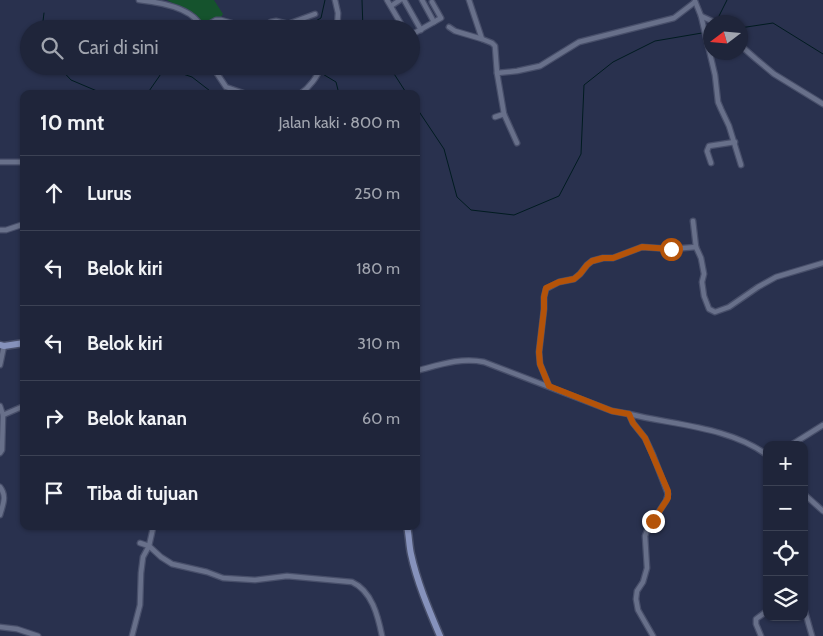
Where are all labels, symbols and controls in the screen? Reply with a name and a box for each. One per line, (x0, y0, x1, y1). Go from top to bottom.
north arrow (703, 15, 748, 60)
search box (20, 20, 420, 75)
icon: search (38, 34, 66, 62)
text: Cari di sini (78, 36, 159, 59)
text: 10 mnt (40, 110, 104, 135)
text: Jalan kaki · 800 m (278, 113, 400, 132)
icon: ahead (40, 179, 68, 207)
text: Lurus (87, 182, 132, 205)
text: 250 m (354, 184, 400, 203)
route start (660, 238, 683, 261)
icon: left (40, 254, 68, 282)
text: Belok kiri (87, 257, 163, 280)
text: 180 m (356, 259, 400, 278)
icon: left (40, 329, 68, 357)
text: Belok kiri (87, 332, 163, 355)
text: 310 m (357, 334, 400, 353)
icon: right (40, 404, 68, 432)
text: Belok kanan (87, 407, 187, 430)
text: 60 m (362, 409, 400, 428)
map controls (763, 441, 808, 621)
button: + (763, 441, 808, 486)
icon: arrive (40, 479, 68, 507)
text: Tiba di tujuan (87, 482, 198, 505)
button: − (763, 486, 808, 531)
route end (642, 510, 665, 533)
button: locate (763, 531, 808, 576)
button: layers (763, 576, 808, 621)

